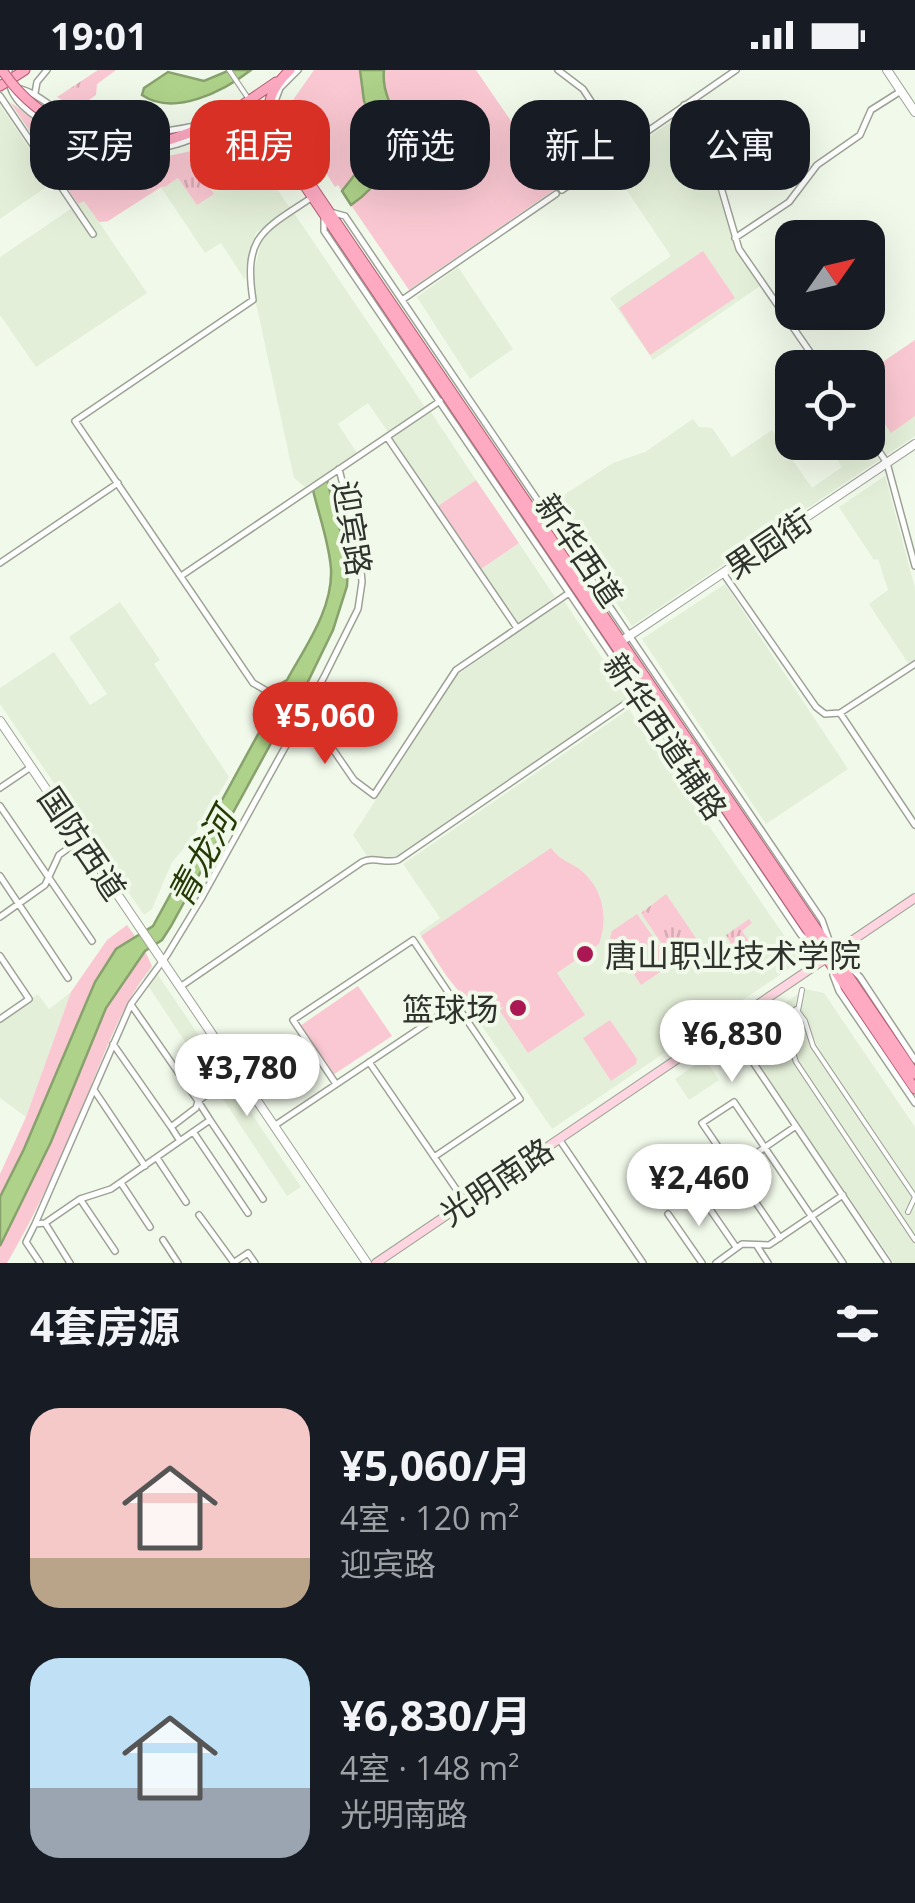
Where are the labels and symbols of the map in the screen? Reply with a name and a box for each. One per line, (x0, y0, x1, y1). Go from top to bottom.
north arrow (775, 220, 885, 330)
street label: 迎宾路 (324, 477, 382, 579)
street label: 新华西道 (526, 485, 634, 615)
street label: 果园街 (716, 498, 820, 588)
street label: 新华西道辅路 (594, 644, 738, 828)
pin: ¥5,060 (244, 682, 406, 767)
street label: 国防西道 (29, 778, 137, 908)
water label: 青龙河 (156, 794, 249, 914)
place label: 唐山职业技术学院 (605, 933, 861, 976)
marker: 唐山职业技术学院 (574, 943, 596, 965)
place label: 篮球场 (402, 987, 498, 1030)
marker: 篮球场 (507, 997, 529, 1019)
pin: ¥6,830 (651, 1000, 813, 1085)
pin: ¥3,780 (166, 1034, 328, 1119)
street label: 光明南路 (431, 1127, 561, 1235)
pin: ¥2,460 (618, 1144, 780, 1229)

